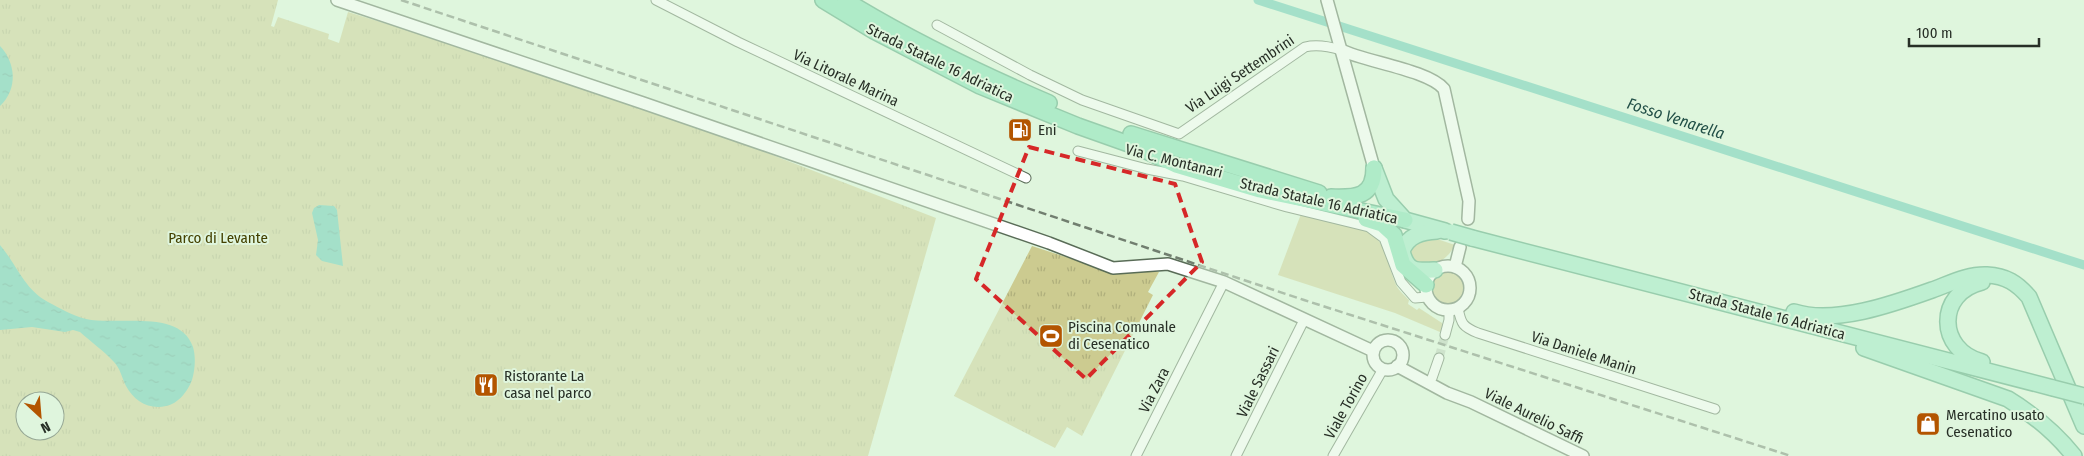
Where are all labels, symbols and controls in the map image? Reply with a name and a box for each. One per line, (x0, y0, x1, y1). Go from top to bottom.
scale bar (1909, 15, 2039, 47)
street label: Strada Statale 16 Adriatica (864, 20, 1016, 106)
text: 100 m (1916, 24, 1953, 42)
street label: Via Luigi Settembrini (1182, 31, 1298, 117)
street label: Via Litorale Marina (790, 46, 902, 110)
water label: Fosso Venarella (1625, 94, 1727, 143)
fuel station icon: Eni (1007, 117, 1033, 143)
place label: Eni (1038, 121, 1057, 139)
street label: Via C. Montanari (1124, 140, 1224, 182)
street label: Strada Statale 16 Adriatica (1238, 174, 1400, 228)
park label: Parco di Levante (168, 229, 268, 247)
street label: Strada Statale 16 Adriatica (1687, 284, 1847, 344)
place label: Piscina Comunale di Cesenatico (1068, 318, 1176, 353)
sports icon: Piscina Comunale di Cesenatico (1038, 323, 1064, 349)
street label: Via Daniele Manin (1529, 327, 1639, 379)
street label: Viale Sassari (1233, 343, 1283, 421)
street label: Via Zara (1135, 364, 1173, 416)
place label: Ristorante La casa nel parco (504, 367, 592, 402)
street label: Viale Torino (1321, 370, 1371, 442)
restaurant icon: Ristorante La casa nel parco (473, 372, 499, 398)
street label: Viale Aurelio Saffi (1482, 384, 1586, 448)
north arrow (15, 391, 65, 441)
place label: Mercatino usato Cesenatico (1946, 406, 2045, 441)
shop icon: Mercatino usato Cesenatico (1915, 411, 1941, 437)
text: N (38, 418, 53, 437)

